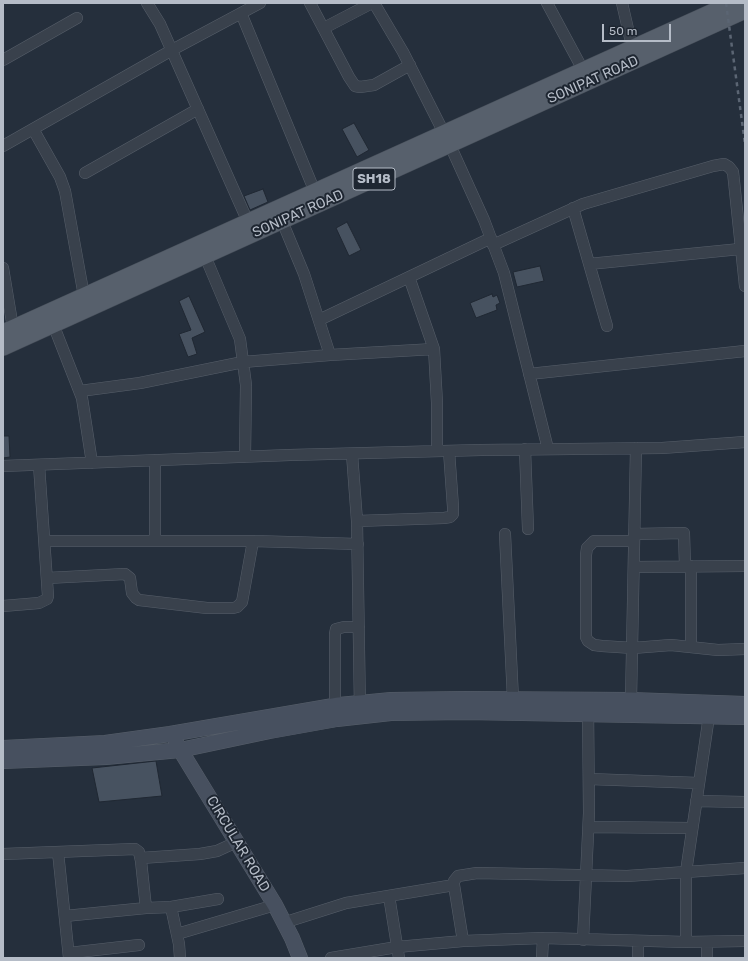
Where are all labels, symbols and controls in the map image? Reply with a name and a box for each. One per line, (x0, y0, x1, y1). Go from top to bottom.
scale bar (604, 16, 673, 42)
text: 50 m (609, 24, 637, 38)
street label: SONIPAT ROAD (545, 52, 641, 108)
road number: SH18 (353, 168, 395, 190)
street label: SONIPAT ROAD (250, 186, 346, 242)
street label: CIRCULAR ROAD (203, 793, 273, 895)

